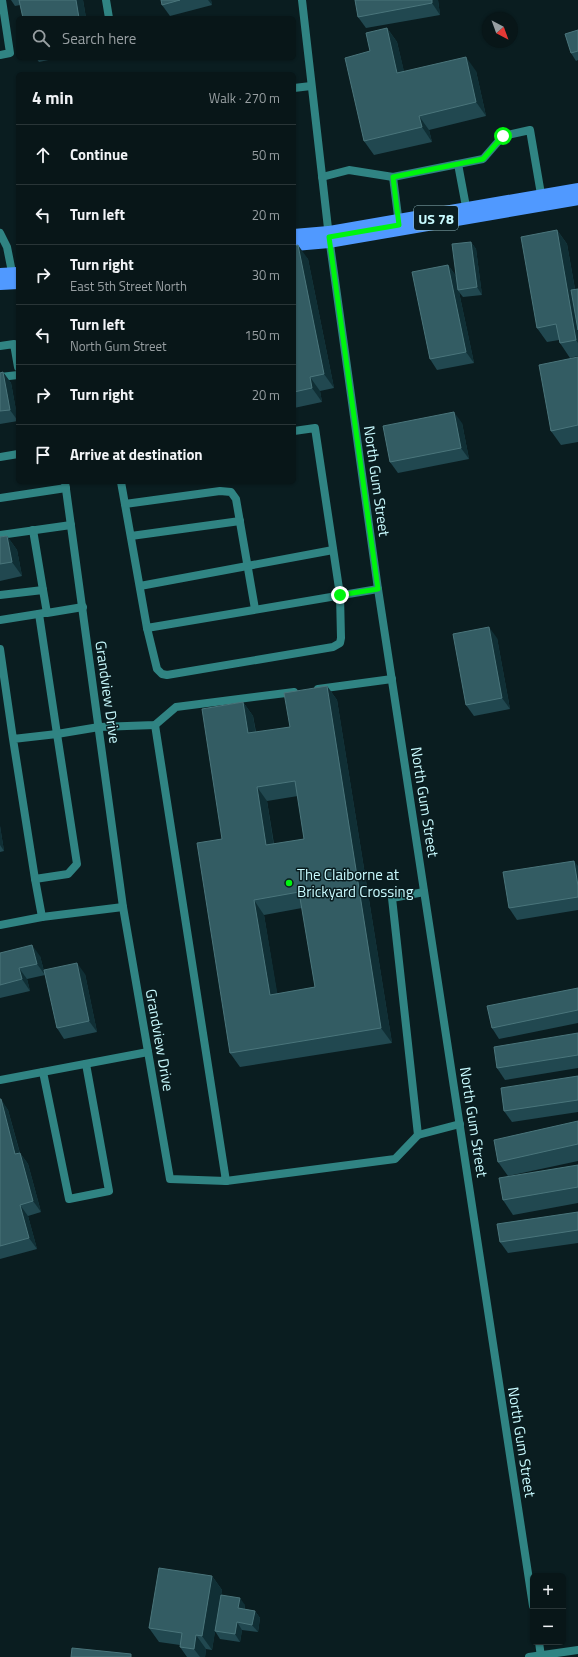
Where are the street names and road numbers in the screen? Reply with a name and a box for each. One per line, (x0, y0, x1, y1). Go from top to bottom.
road number: US 78 (414, 206, 458, 230)
street label: North Gum Street (358, 424, 396, 539)
street label: Grandview Drive (89, 639, 127, 745)
street label: North Gum Street (405, 745, 445, 860)
street label: Grandview Drive (140, 987, 180, 1093)
street label: North Gum Street (454, 1065, 494, 1180)
street label: North Gum Street (502, 1385, 542, 1500)

